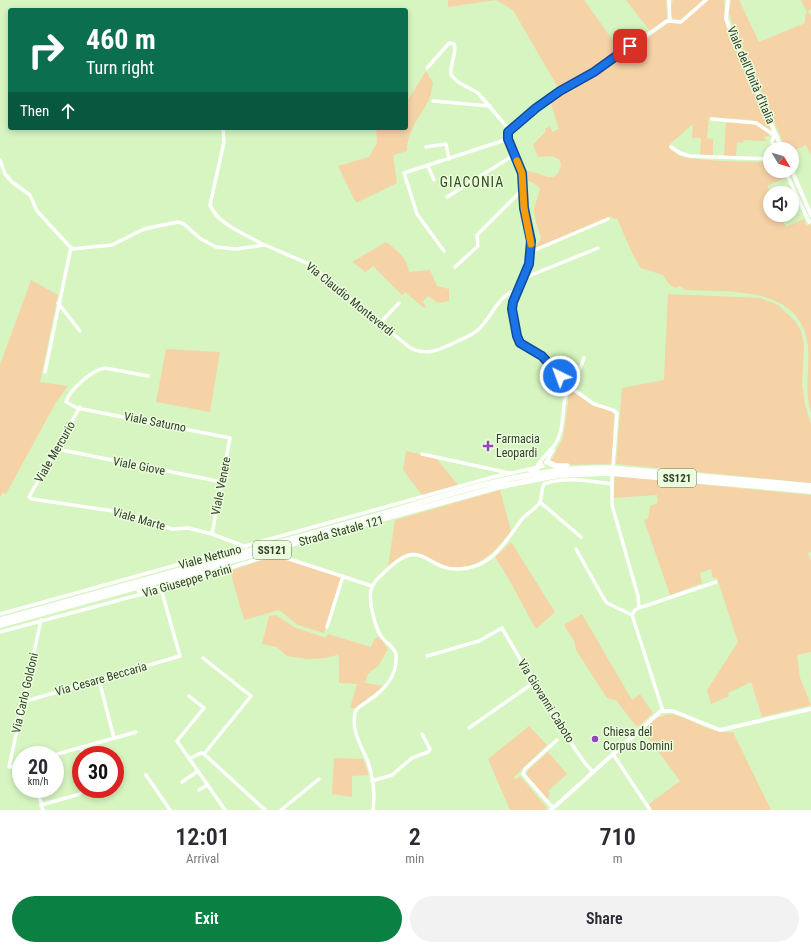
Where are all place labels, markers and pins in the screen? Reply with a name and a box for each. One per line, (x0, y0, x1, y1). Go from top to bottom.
pin (613, 29, 647, 63)
place label: Farmacia Leopardi (496, 432, 540, 460)
marker: Farmacia Leopardi (483, 441, 493, 451)
place label: Chiesa del Corpus Domini (603, 725, 673, 753)
marker: Chiesa del Corpus Domini (590, 734, 600, 744)

